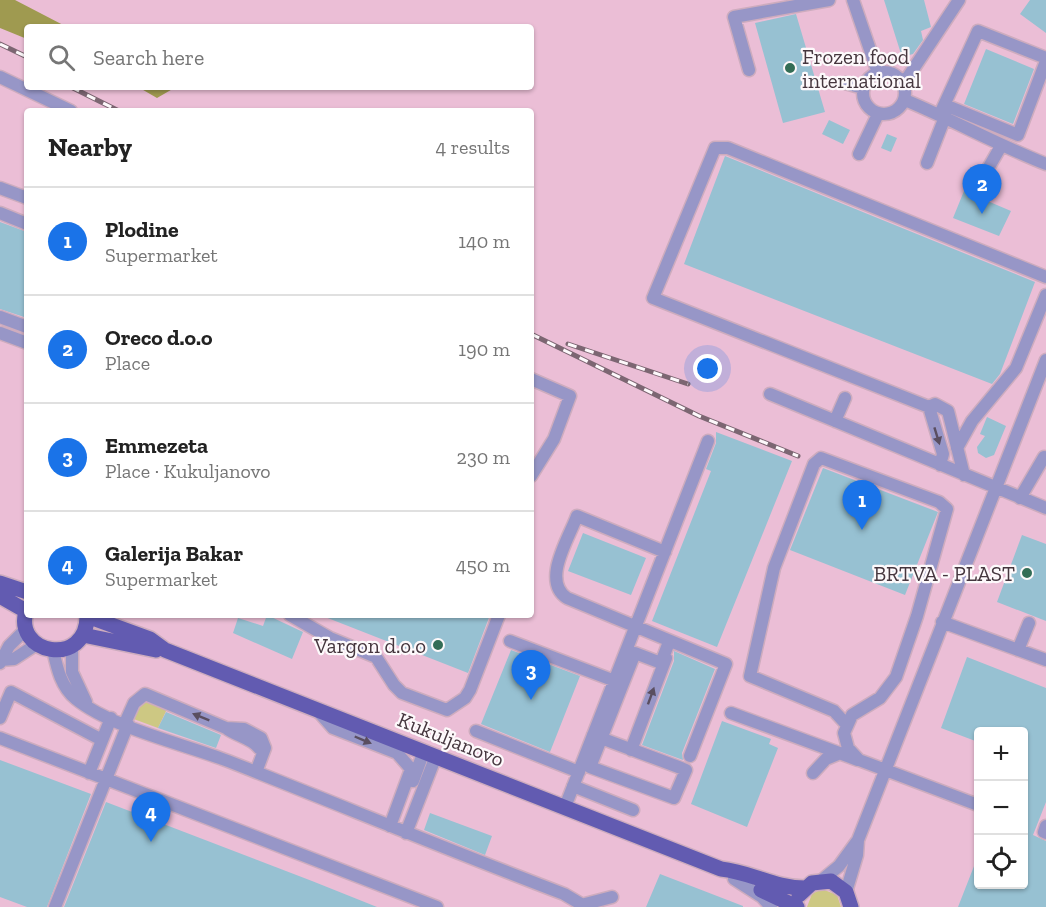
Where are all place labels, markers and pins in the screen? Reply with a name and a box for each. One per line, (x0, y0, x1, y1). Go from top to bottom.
place label: Frozen food international (802, 44, 921, 93)
marker: Frozen food international (783, 61, 797, 75)
pin: 2 (962, 164, 1002, 214)
pin: 1 (842, 480, 882, 530)
place label: BRTVA - PLAST (873, 561, 1015, 586)
marker: BRTVA - PLAST (1020, 566, 1034, 580)
place label: Vargon d.o.o (313, 633, 426, 658)
marker: Vargon d.o.o (431, 638, 445, 652)
pin: 3 (512, 650, 550, 700)
pin: 4 (132, 792, 170, 842)

